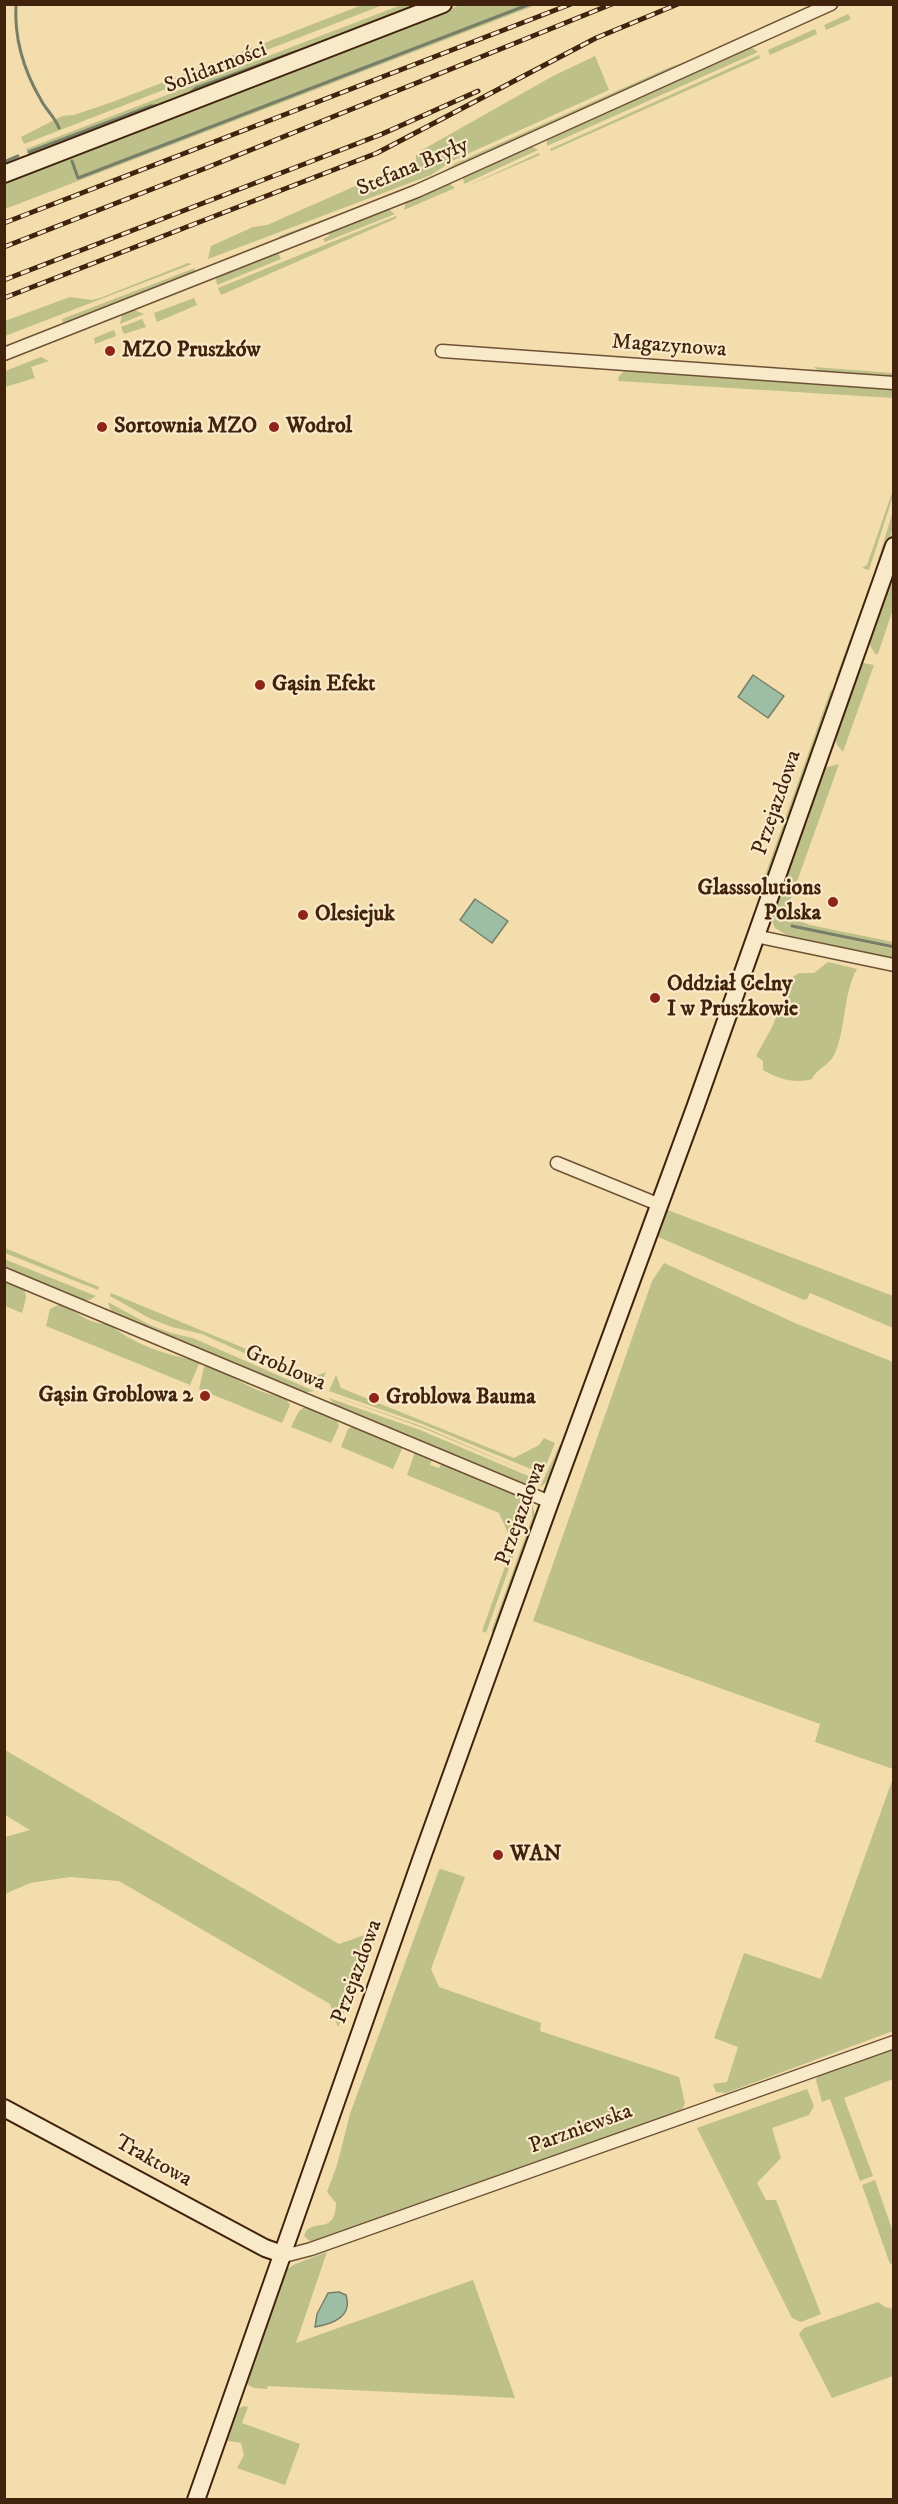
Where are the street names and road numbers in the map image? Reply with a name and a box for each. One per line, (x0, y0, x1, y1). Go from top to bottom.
street label: Solidarności (161, 37, 271, 101)
street label: Stefana Bryły (353, 133, 473, 203)
street label: Magazynowa (611, 330, 727, 364)
street label: Przejazdowa (748, 747, 808, 859)
street label: Groblowa (241, 1340, 329, 1398)
street label: Przejazdowa (491, 1458, 553, 1570)
street label: Przejazdowa (327, 1916, 389, 2028)
street label: Parzniewska (526, 2099, 636, 2161)
street label: Traktowa (110, 2130, 196, 2194)

